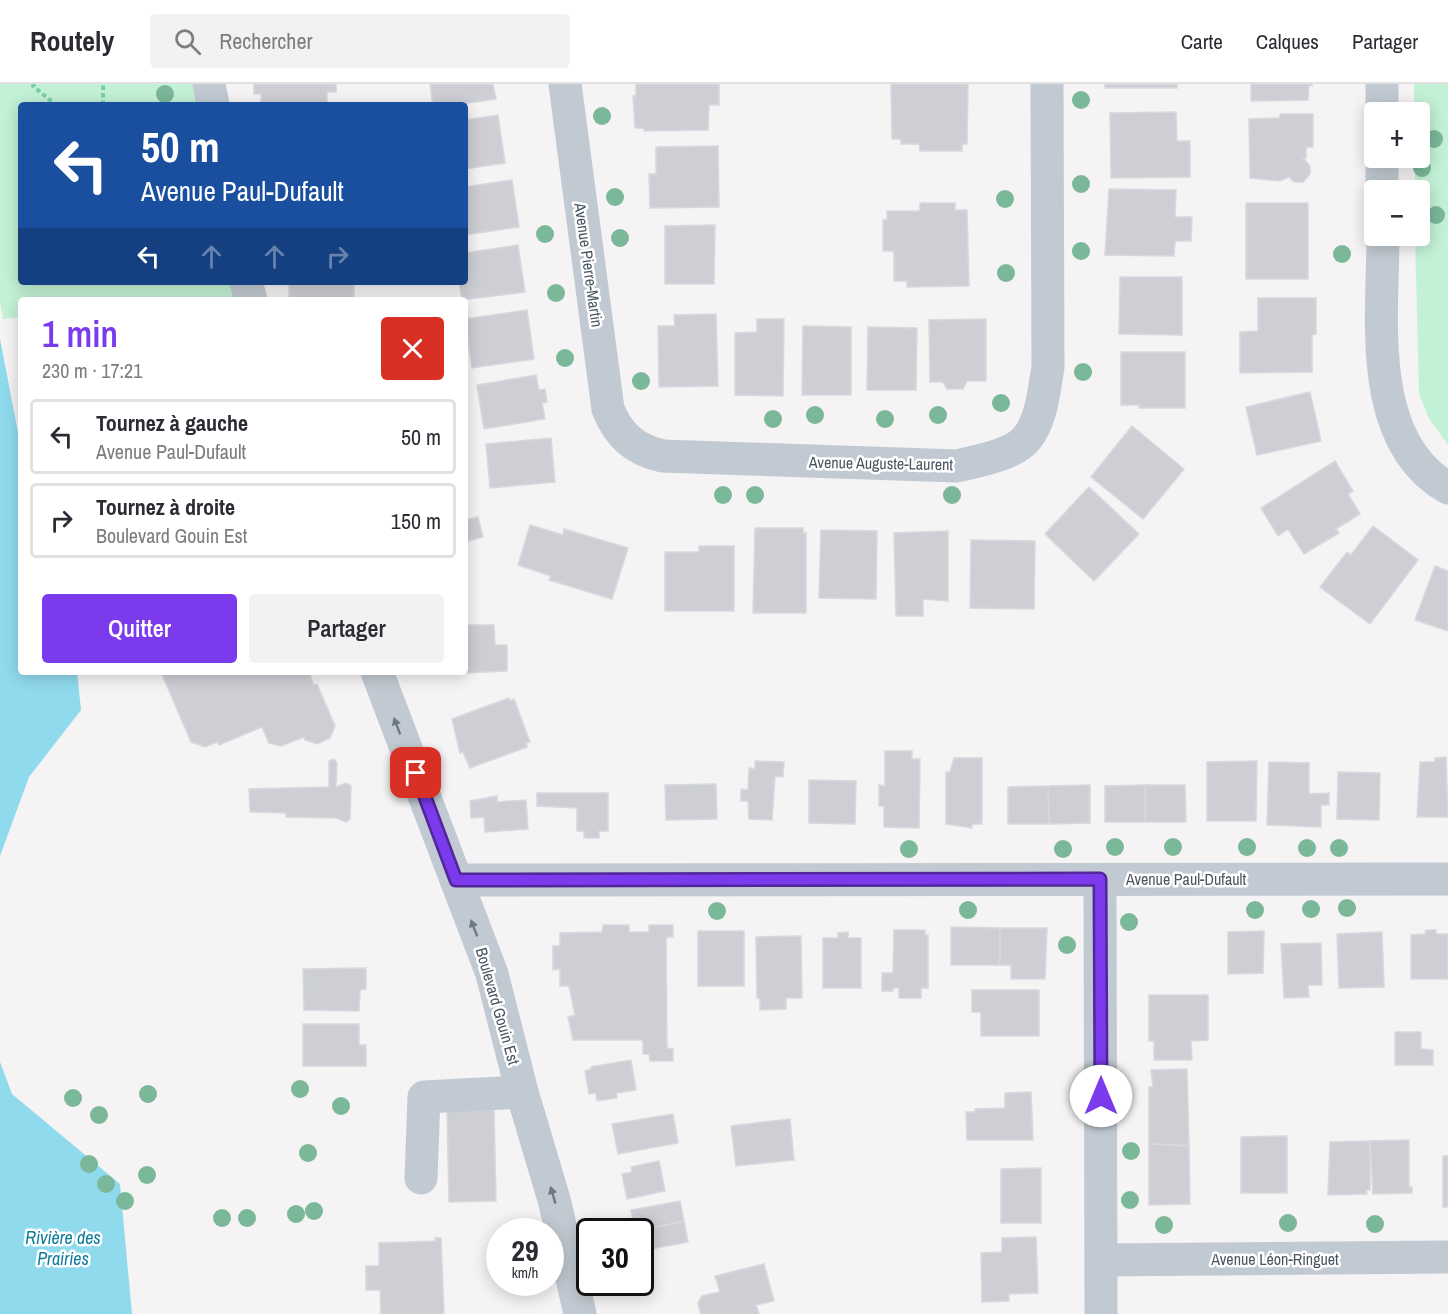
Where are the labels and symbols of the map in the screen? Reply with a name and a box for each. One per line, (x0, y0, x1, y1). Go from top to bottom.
street label: Avenue Pierre-Martin (569, 200, 609, 329)
street label: Avenue Auguste-Laurent (808, 451, 954, 475)
one-way arrow (392, 717, 402, 735)
pin (390, 747, 441, 798)
street label: Avenue Paul-Dufault (1125, 868, 1246, 890)
one-way arrow (469, 919, 479, 937)
street label: Boulevard Gouin Est (471, 945, 525, 1068)
position arrow (1069, 1064, 1133, 1128)
one-way arrow (548, 1186, 557, 1204)
speed limit sign: 30 (576, 1218, 654, 1296)
water label: Rivière des Prairies (25, 1225, 101, 1271)
street label: Avenue Léon-Ringuet (1210, 1248, 1339, 1270)

